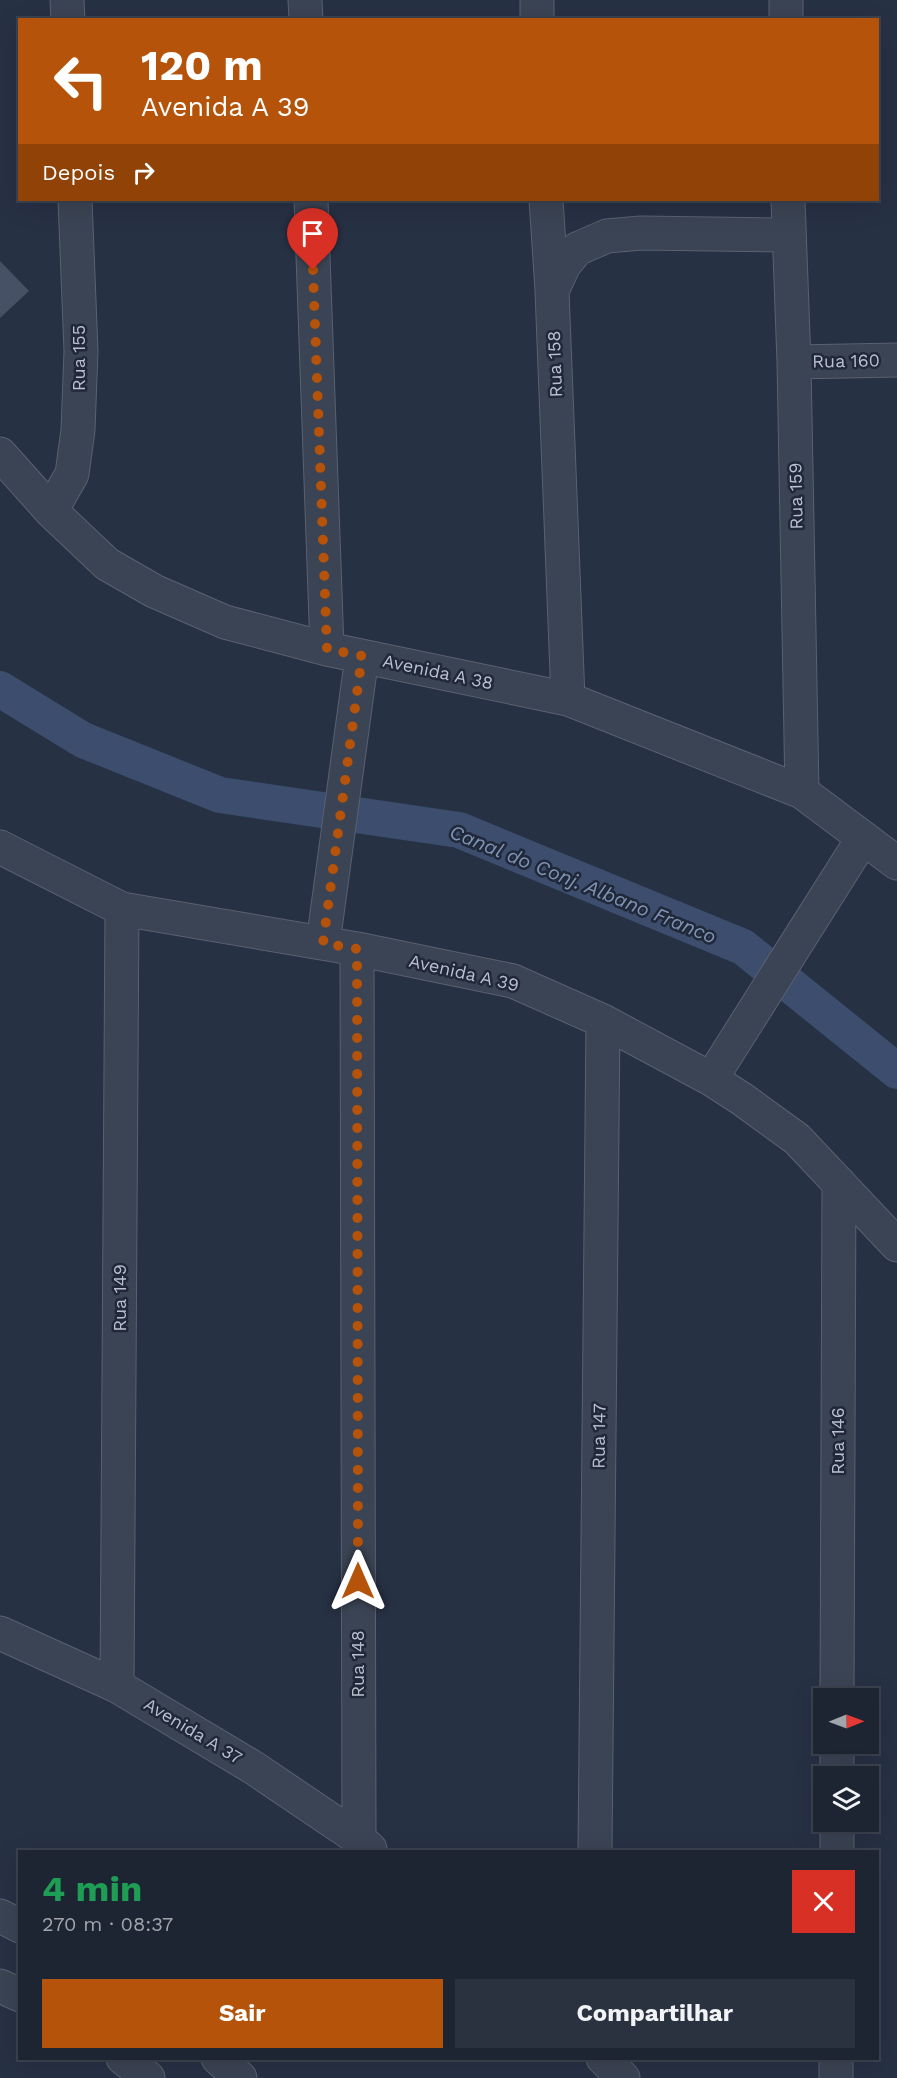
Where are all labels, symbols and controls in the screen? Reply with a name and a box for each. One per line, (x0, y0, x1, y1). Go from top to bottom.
text: 120 m (141, 41, 263, 90)
icon: left (42, 42, 120, 120)
text: Avenida A 39 (141, 91, 310, 123)
icon: right (127, 156, 160, 189)
text: Depois (42, 160, 115, 185)
pin (287, 208, 338, 270)
icon: arrive (296, 217, 329, 250)
street label: Rua 155 (68, 325, 89, 391)
street label: Rua 158 (543, 330, 566, 398)
street label: Rua 160 (812, 349, 880, 372)
street label: Rua 159 (784, 462, 807, 530)
street label: Avenida A 38 (381, 650, 495, 693)
water label: Canal do Conj. Albano Franco (446, 819, 720, 949)
street label: Avenida A 39 (407, 950, 521, 995)
street label: Rua 149 (109, 1264, 130, 1332)
street label: Rua 147 (587, 1403, 610, 1469)
street label: Rua 146 (827, 1407, 848, 1475)
position arrow (326, 1549, 390, 1613)
street label: Rua 148 (347, 1630, 368, 1698)
north arrow (813, 1688, 879, 1754)
map controls (813, 1688, 879, 1832)
street label: Avenida A 37 (140, 1693, 246, 1768)
button: layers (813, 1766, 879, 1832)
text: 4 min (42, 1868, 142, 1910)
button: close (792, 1870, 855, 1933)
text: 270 m · 08:37 (42, 1912, 173, 1936)
button: Sair (42, 1979, 443, 2048)
button: Compartilhar (455, 1979, 855, 2048)

